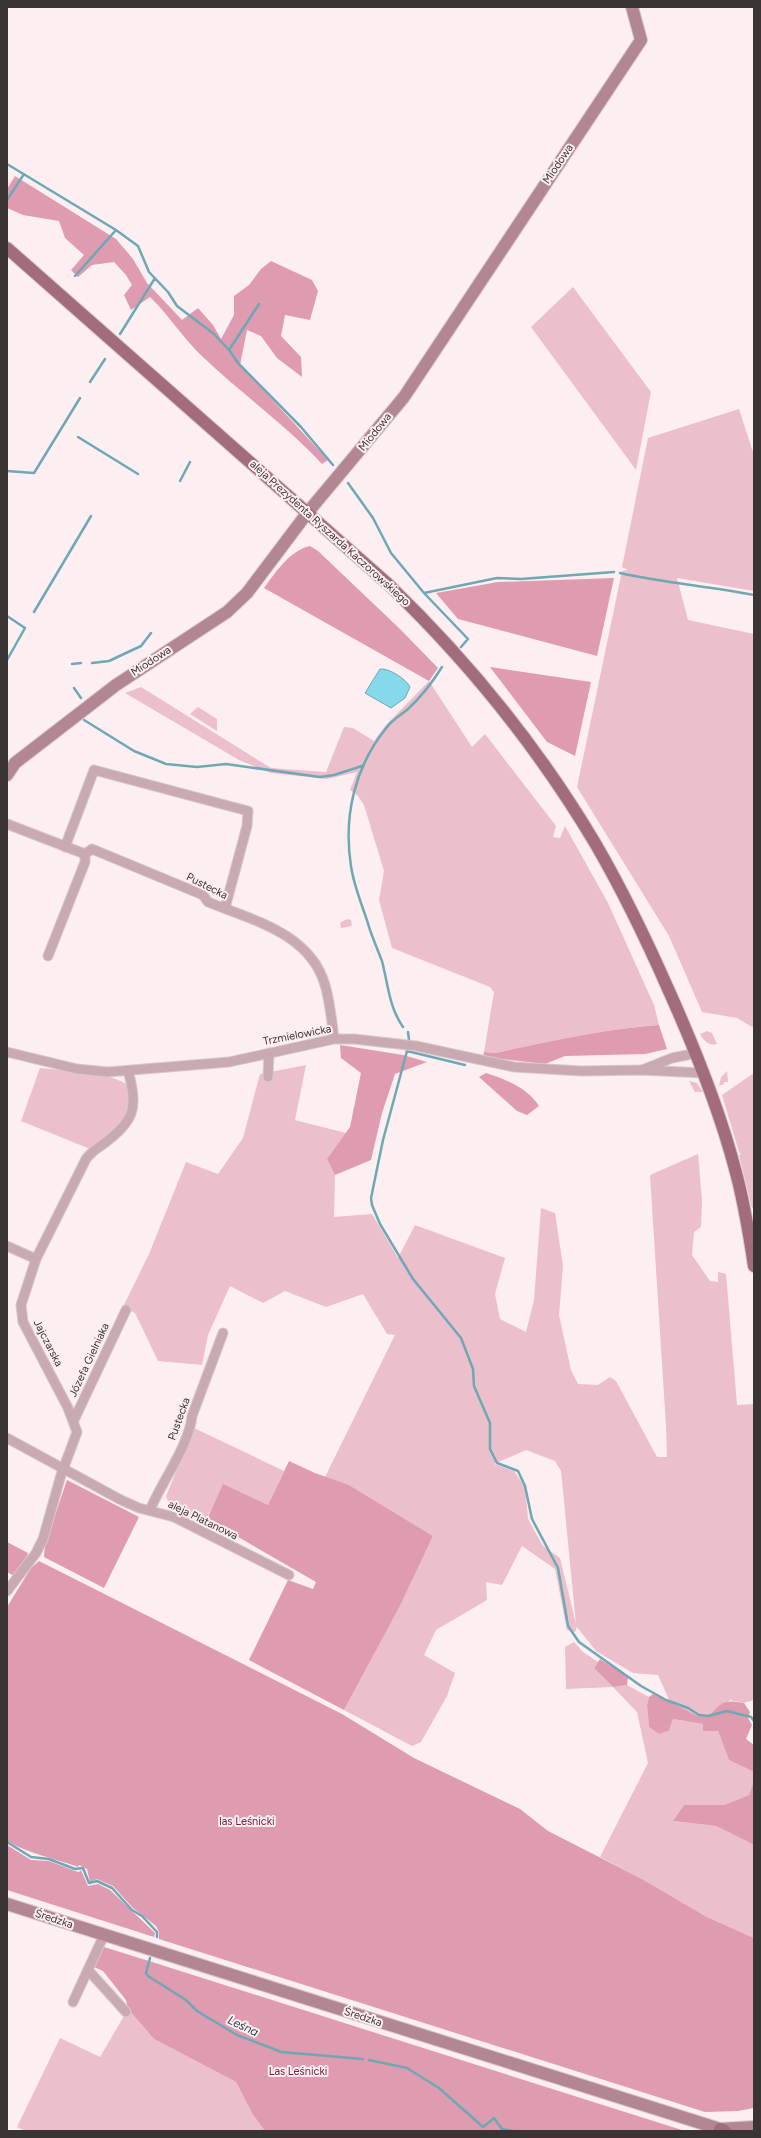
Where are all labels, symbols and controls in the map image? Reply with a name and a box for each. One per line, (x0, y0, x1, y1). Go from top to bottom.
street label: Miodowa (540, 142, 576, 186)
street label: Miodowa (356, 410, 394, 454)
street label: aleja Prezydenta Ryszarda Kaczorowskiego (247, 458, 413, 608)
street label: Miodowa (129, 643, 173, 679)
street label: Pustecka (184, 870, 230, 902)
street label: Trzmielowicka (262, 1022, 332, 1048)
street label: Jajczarska (31, 1317, 65, 1369)
street label: Józefa Gielniaka (66, 1321, 112, 1399)
street label: Pustecka (165, 1396, 193, 1442)
street label: aleja Platanowa (166, 1498, 240, 1542)
park label: las Leśnicki (219, 1815, 275, 1828)
street label: Średzka (33, 1906, 75, 1931)
street label: Średzka (342, 2004, 384, 2029)
water label: Leśna (225, 2013, 261, 2039)
park label: Las Leśnicki (269, 2065, 327, 2078)

